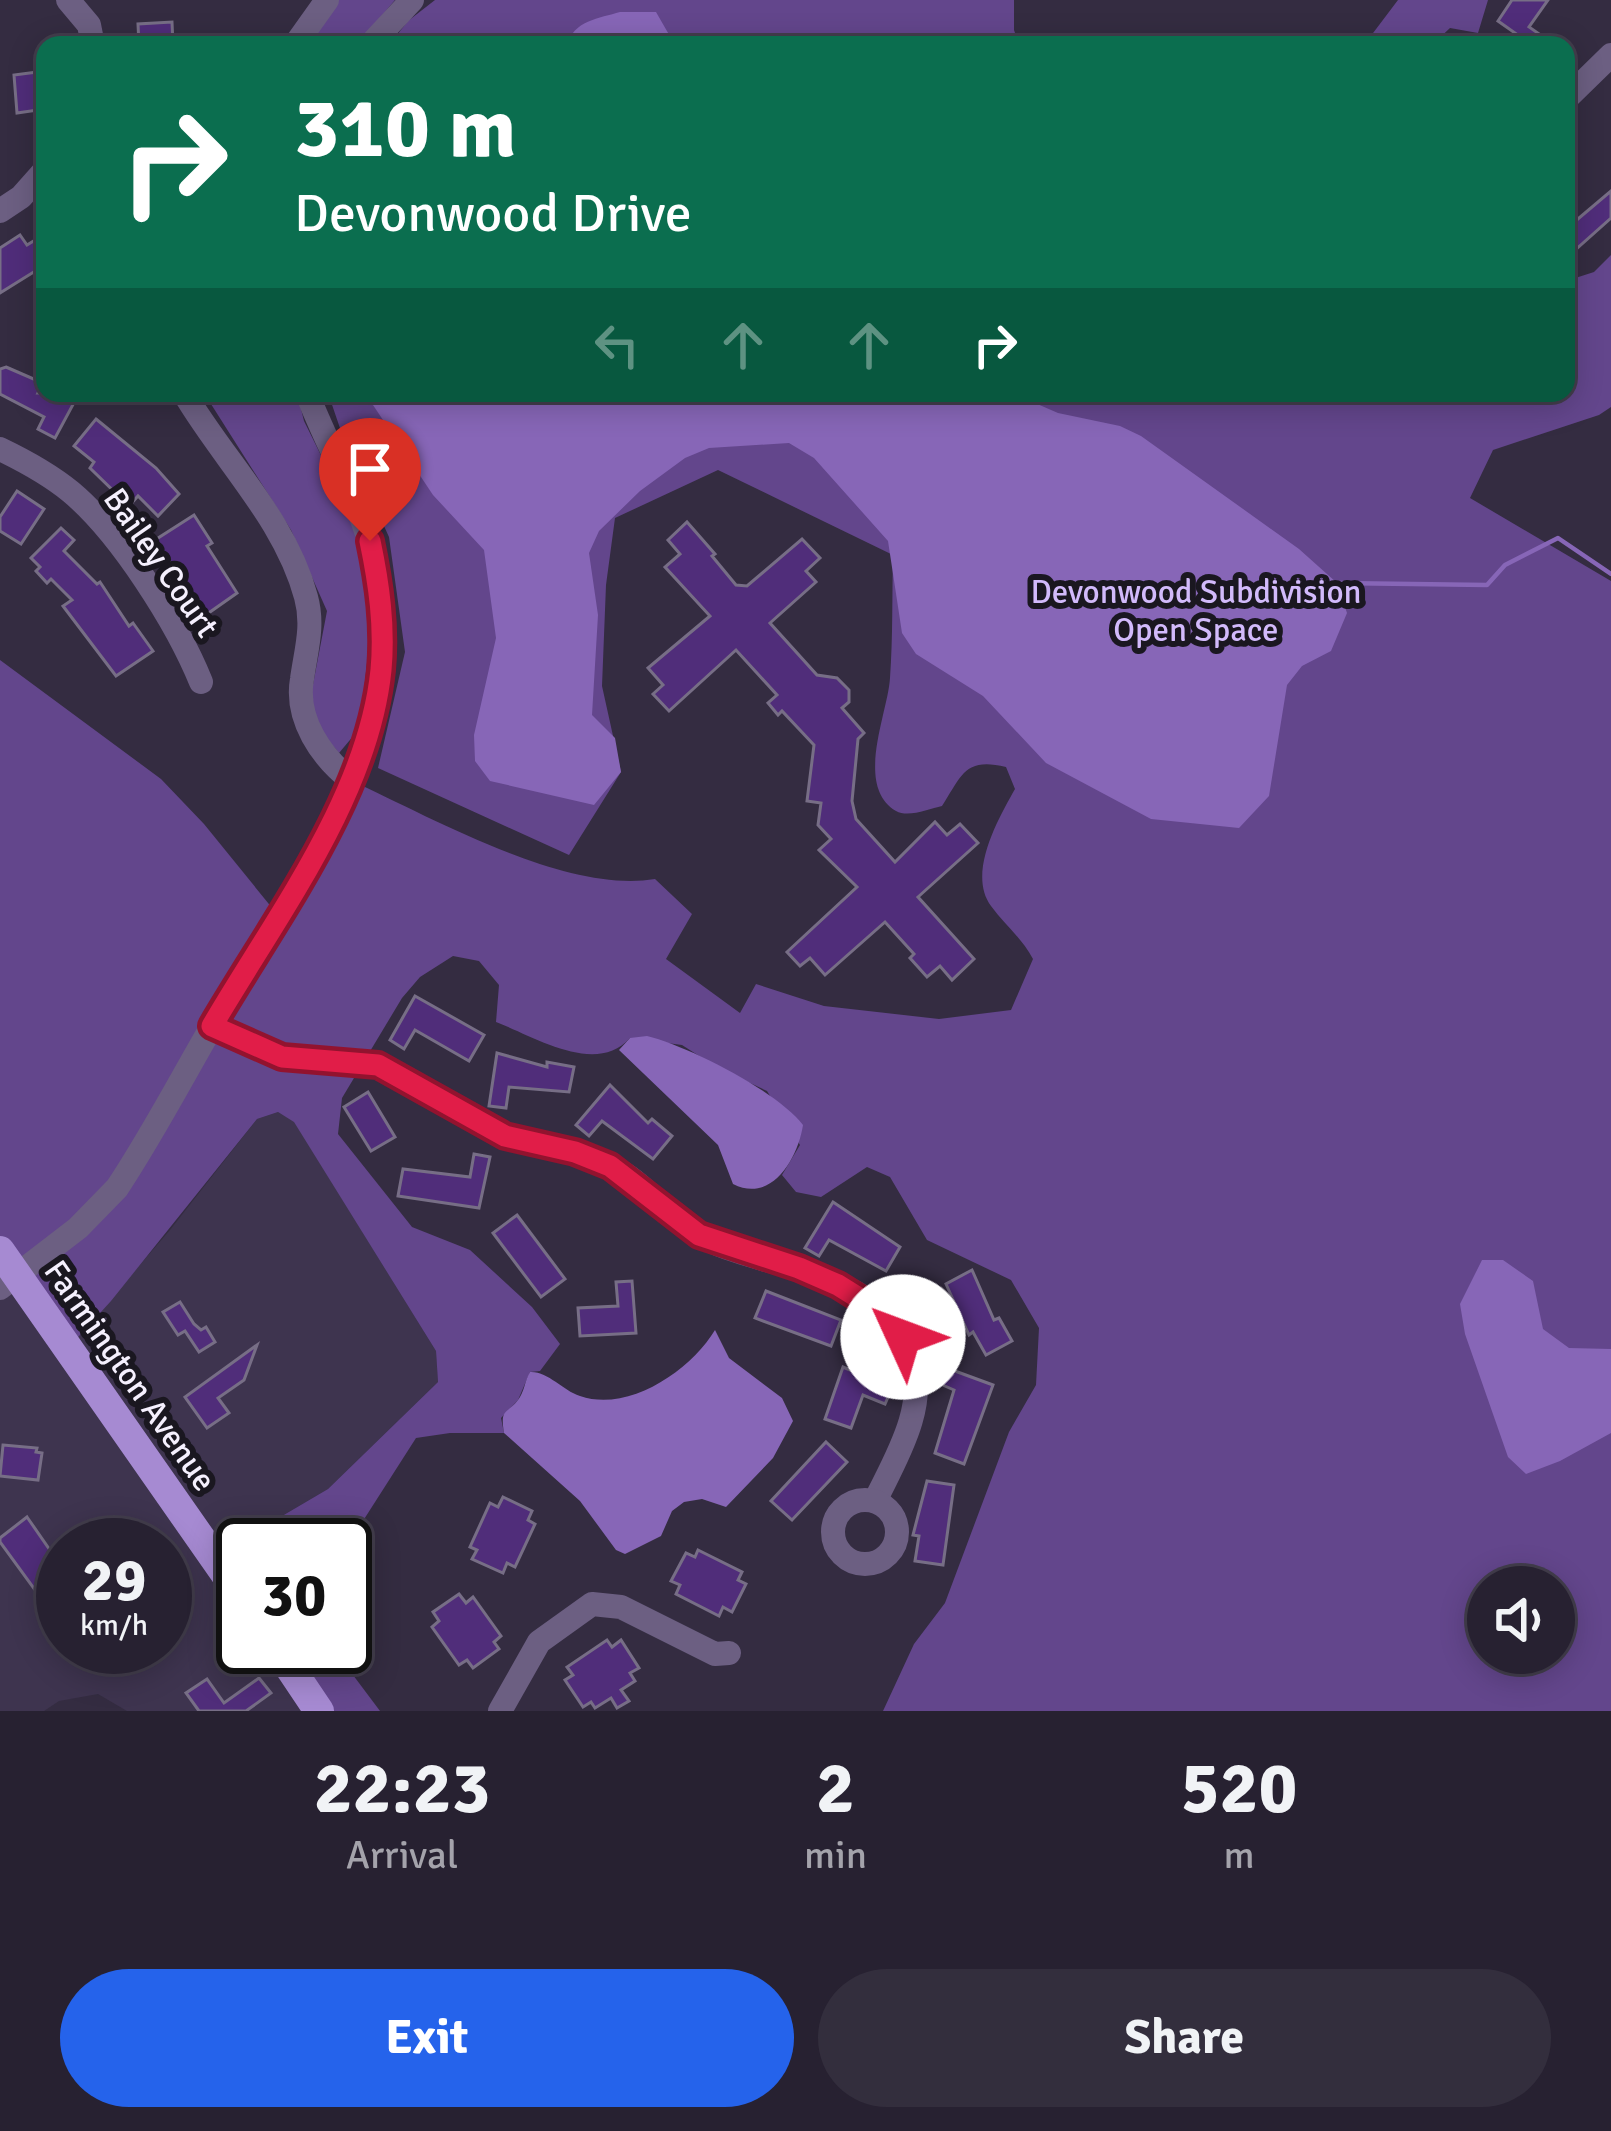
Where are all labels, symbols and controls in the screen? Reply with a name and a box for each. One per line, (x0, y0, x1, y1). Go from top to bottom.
text: 310 m (294, 77, 516, 181)
icon: right (96, 84, 252, 240)
text: Devonwood Drive (294, 180, 692, 247)
icon: left (584, 312, 650, 378)
icon: ahead (710, 312, 776, 378)
icon: ahead (836, 312, 902, 378)
icon: right (962, 312, 1028, 378)
pin (319, 418, 421, 541)
icon: arrive (337, 436, 403, 502)
street label: Bailey Court (94, 480, 227, 646)
park label: Devonwood Subdivision Open Space (1030, 572, 1362, 651)
street label: Farmington Avenue (35, 1252, 225, 1499)
position arrow (840, 1274, 966, 1400)
speed limit sign: 30 (216, 1518, 372, 1674)
text: 29 (82, 1544, 146, 1618)
map controls (1467, 1566, 1575, 1674)
button: sound (1467, 1566, 1575, 1674)
text: km/h (80, 1607, 148, 1644)
text: 22:23 (314, 1744, 490, 1833)
text: 2 (816, 1744, 855, 1833)
text: 520 (1181, 1744, 1297, 1833)
text: Arrival (346, 1831, 458, 1879)
text: min (804, 1831, 867, 1879)
text: m (1223, 1831, 1255, 1879)
button: Exit (60, 1969, 794, 2107)
button: Share (818, 1969, 1551, 2107)

